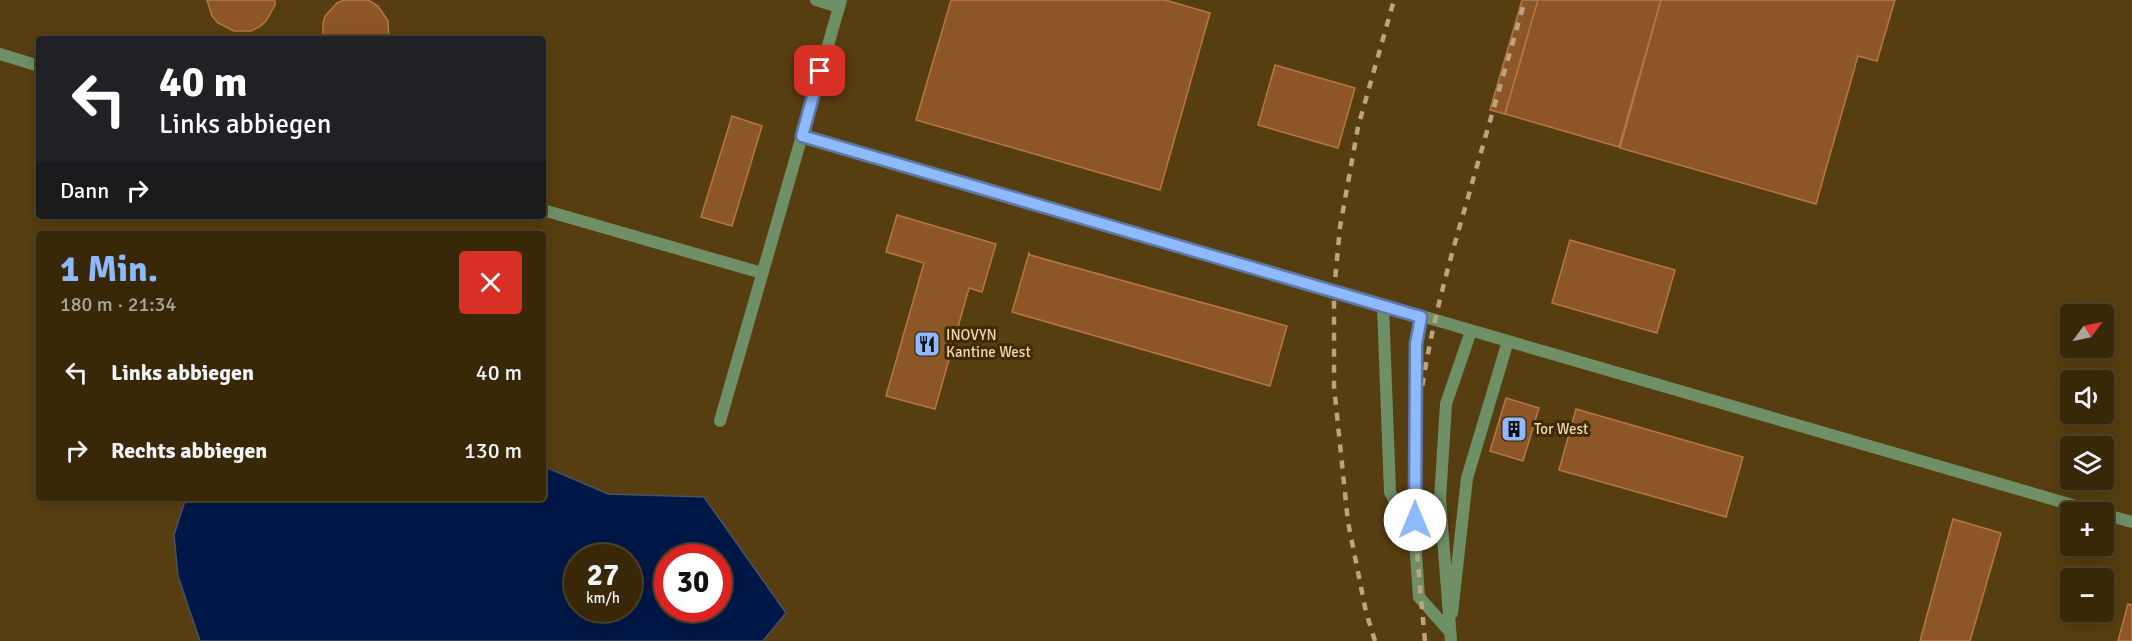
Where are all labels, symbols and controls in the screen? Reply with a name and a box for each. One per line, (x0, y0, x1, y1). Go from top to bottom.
pin (794, 45, 845, 96)
icon: arrive (803, 54, 836, 87)
text: 40 m (159, 57, 248, 108)
icon: left (60, 60, 138, 138)
text: Links abbiegen (159, 108, 331, 141)
icon: right (121, 174, 154, 207)
text: Dann (60, 177, 109, 204)
text: 1 Min. (60, 247, 158, 292)
button: close (459, 251, 522, 314)
text: 180 m · 21:34 (60, 292, 176, 317)
north arrow (2060, 304, 2114, 358)
map controls (2060, 304, 2114, 622)
place label: INOVYN Kantine West (946, 326, 1031, 361)
restaurant icon: INOVYN Kantine West (912, 329, 942, 359)
icon: left (60, 356, 93, 389)
text: Links abbiegen (111, 359, 254, 386)
text: 40 m (476, 359, 522, 386)
button: sound (2060, 370, 2114, 424)
building icon: Tor West (1499, 414, 1529, 444)
place label: Tor West (1534, 420, 1588, 438)
icon: right (60, 434, 93, 467)
button: layers (2060, 436, 2114, 490)
text: Rechts abbiegen (111, 437, 267, 464)
text: 130 m (464, 437, 522, 464)
position arrow (1383, 488, 1447, 552)
button: + (2060, 502, 2114, 556)
speed limit sign: 30 (654, 544, 732, 622)
text: 27 (587, 557, 619, 594)
button: − (2060, 568, 2114, 622)
text: km/h (586, 589, 620, 607)

